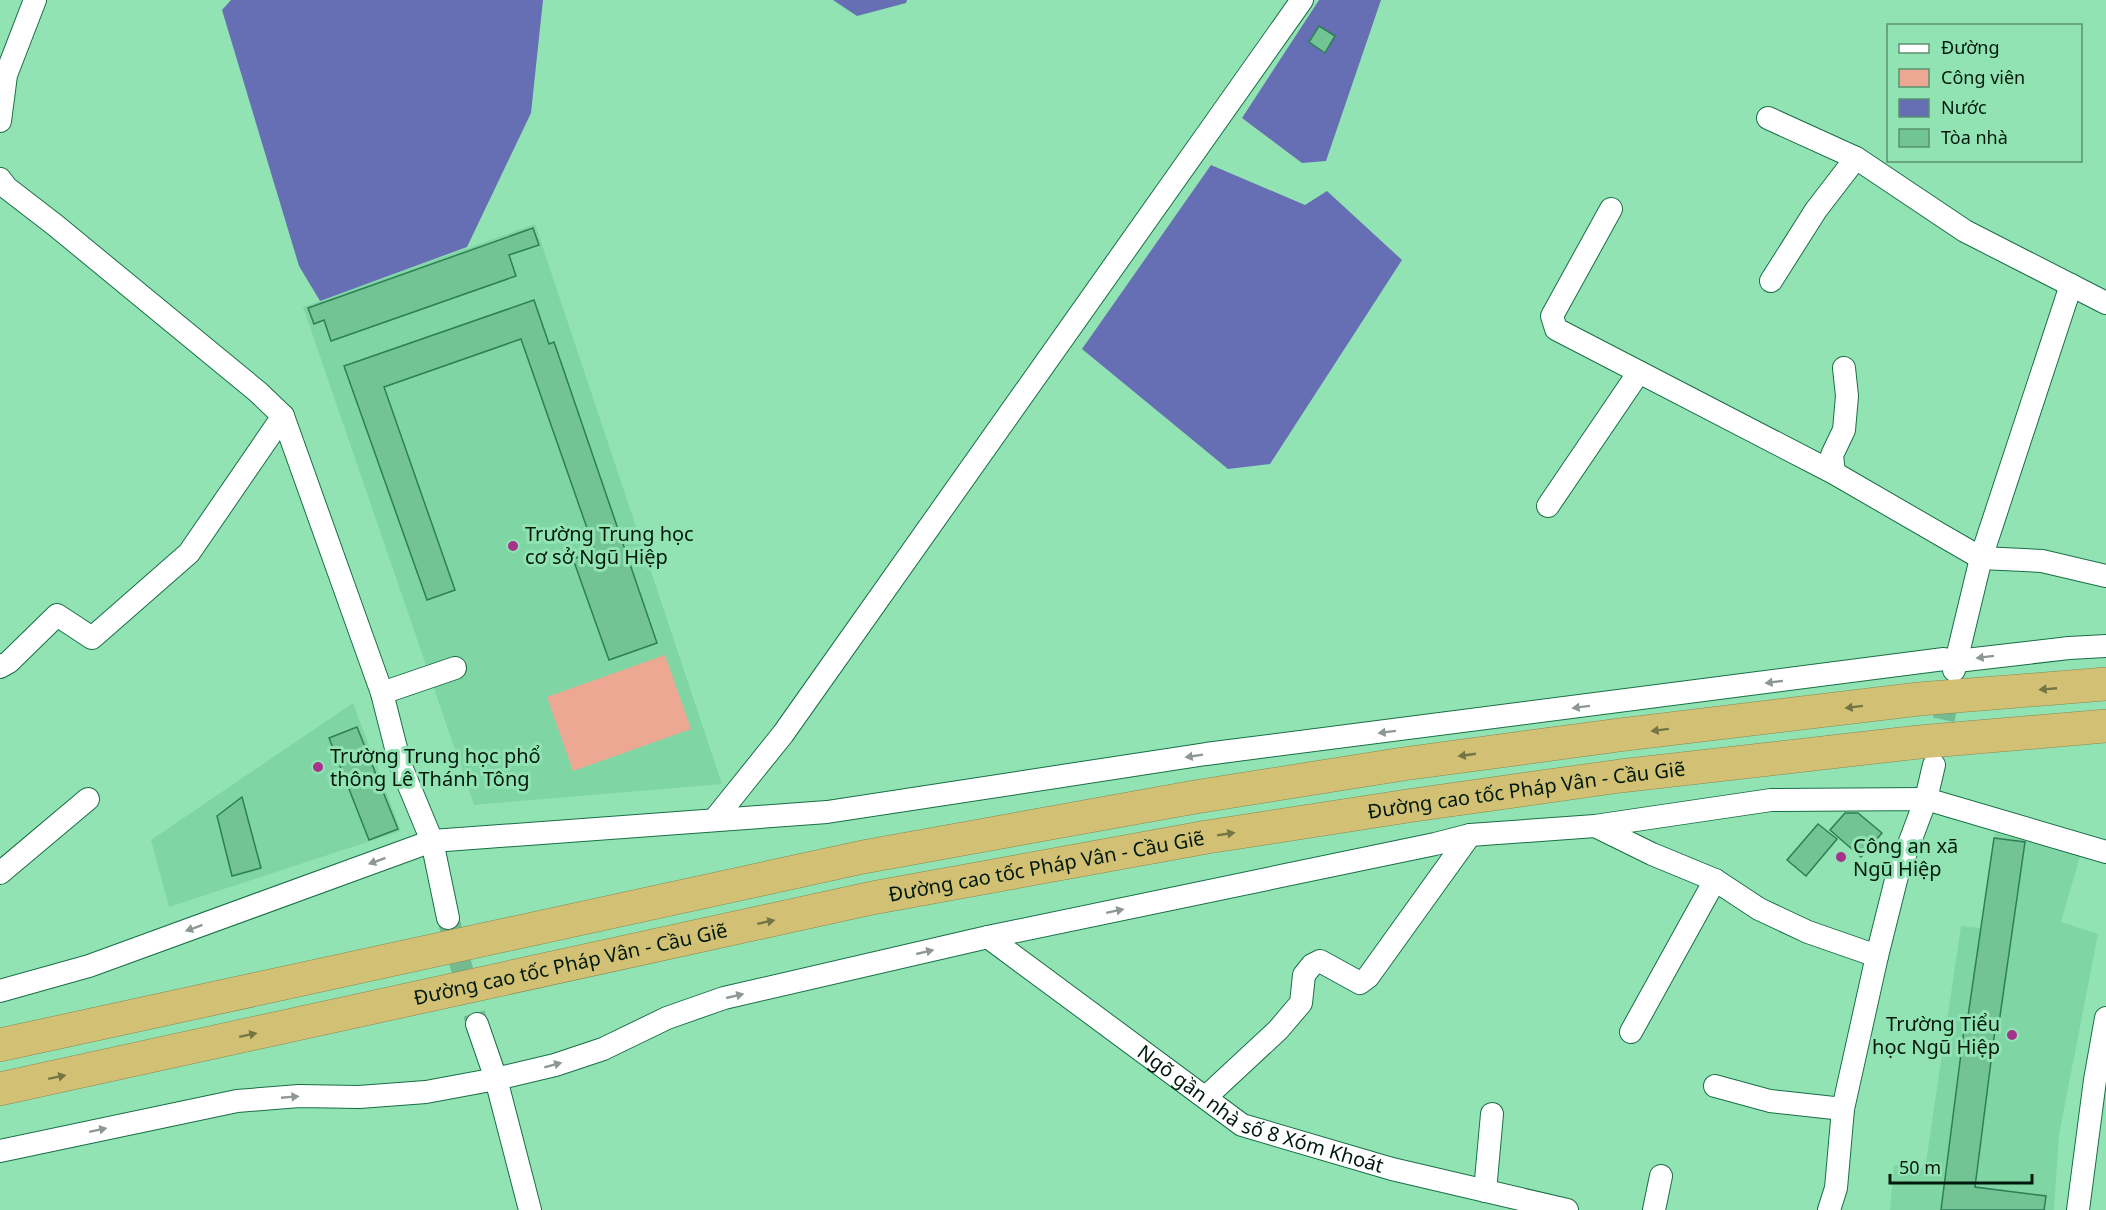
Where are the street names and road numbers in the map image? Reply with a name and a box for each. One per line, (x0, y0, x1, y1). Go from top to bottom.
street label: Đường cao tốc Pháp Vân - Cầu Giẽ (1366, 755, 1687, 825)
street label: Đường cao tốc Pháp Vân - Cầu Giẽ (886, 824, 1206, 908)
street label: Đường cao tốc Pháp Vân - Cầu Giẽ (411, 916, 730, 1011)
street label: Ngõ gần nhà số 8 Xóm Khoát (1132, 1038, 1387, 1179)

